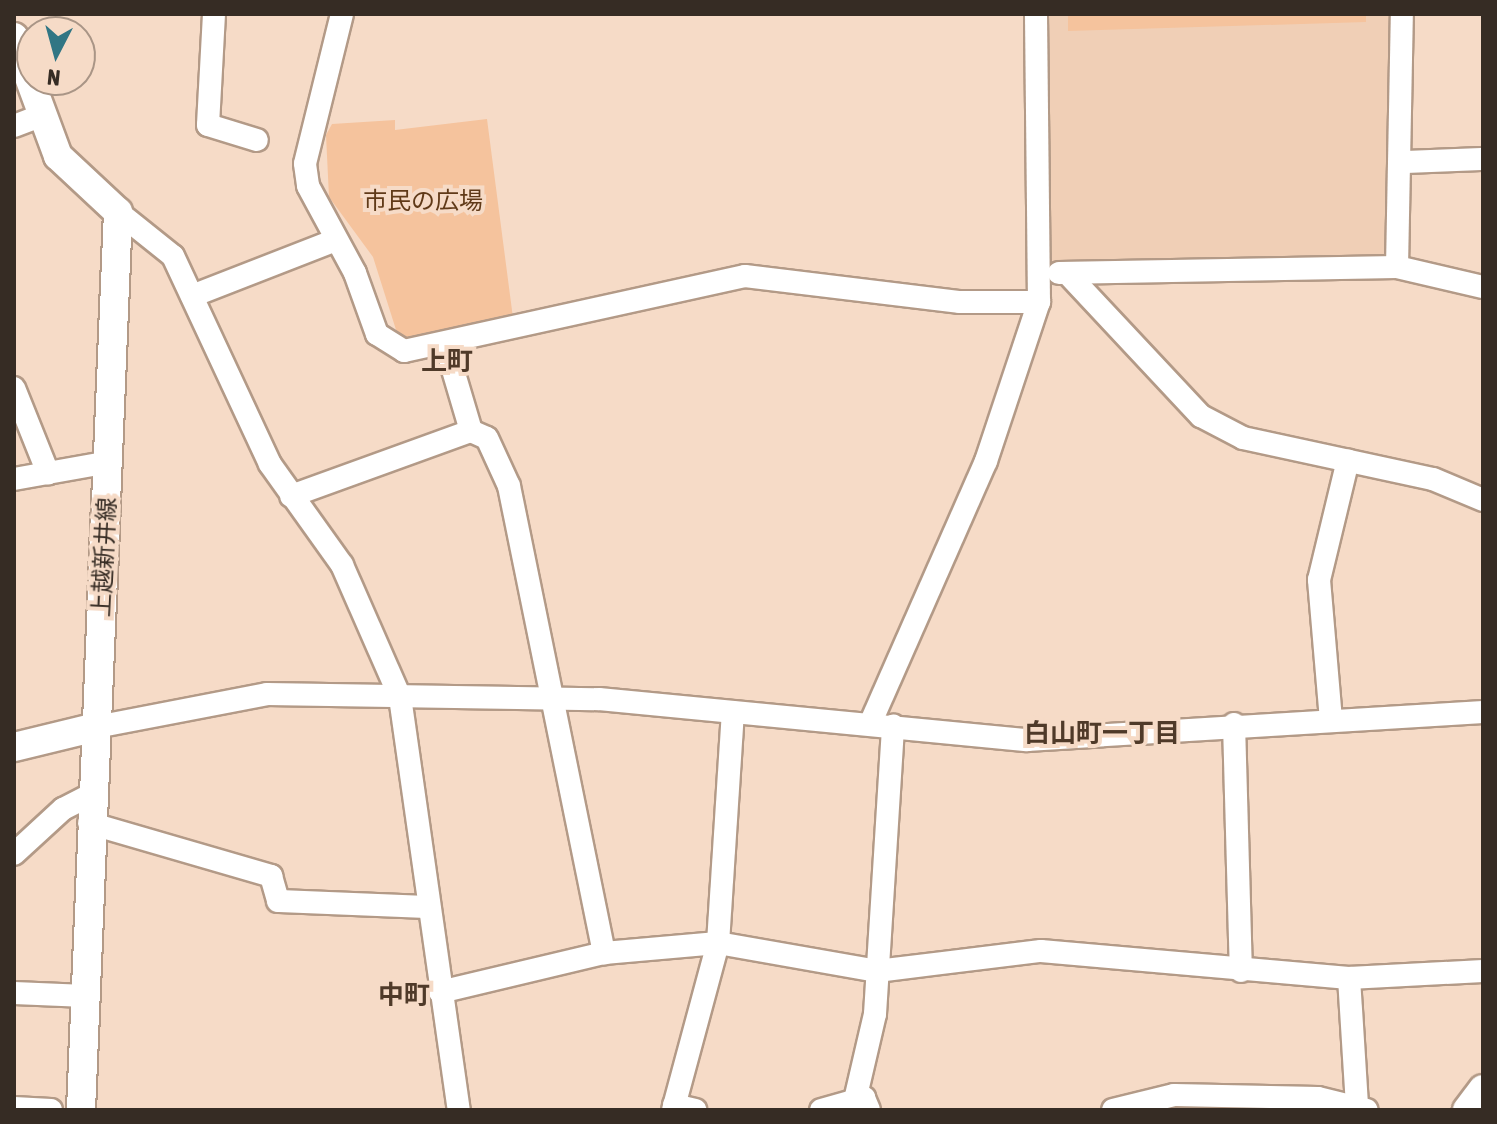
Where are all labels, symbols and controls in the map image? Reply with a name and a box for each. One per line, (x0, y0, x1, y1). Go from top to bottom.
north arrow (16, 16, 96, 96)
text: N (46, 64, 62, 91)
park label: 市民の広場 (363, 187, 483, 215)
district label: 上町 (421, 346, 473, 378)
street label: 上越新井線 (86, 496, 122, 618)
district label: 白山町一丁目 (1024, 718, 1180, 750)
district label: 中町 (378, 980, 430, 1012)

